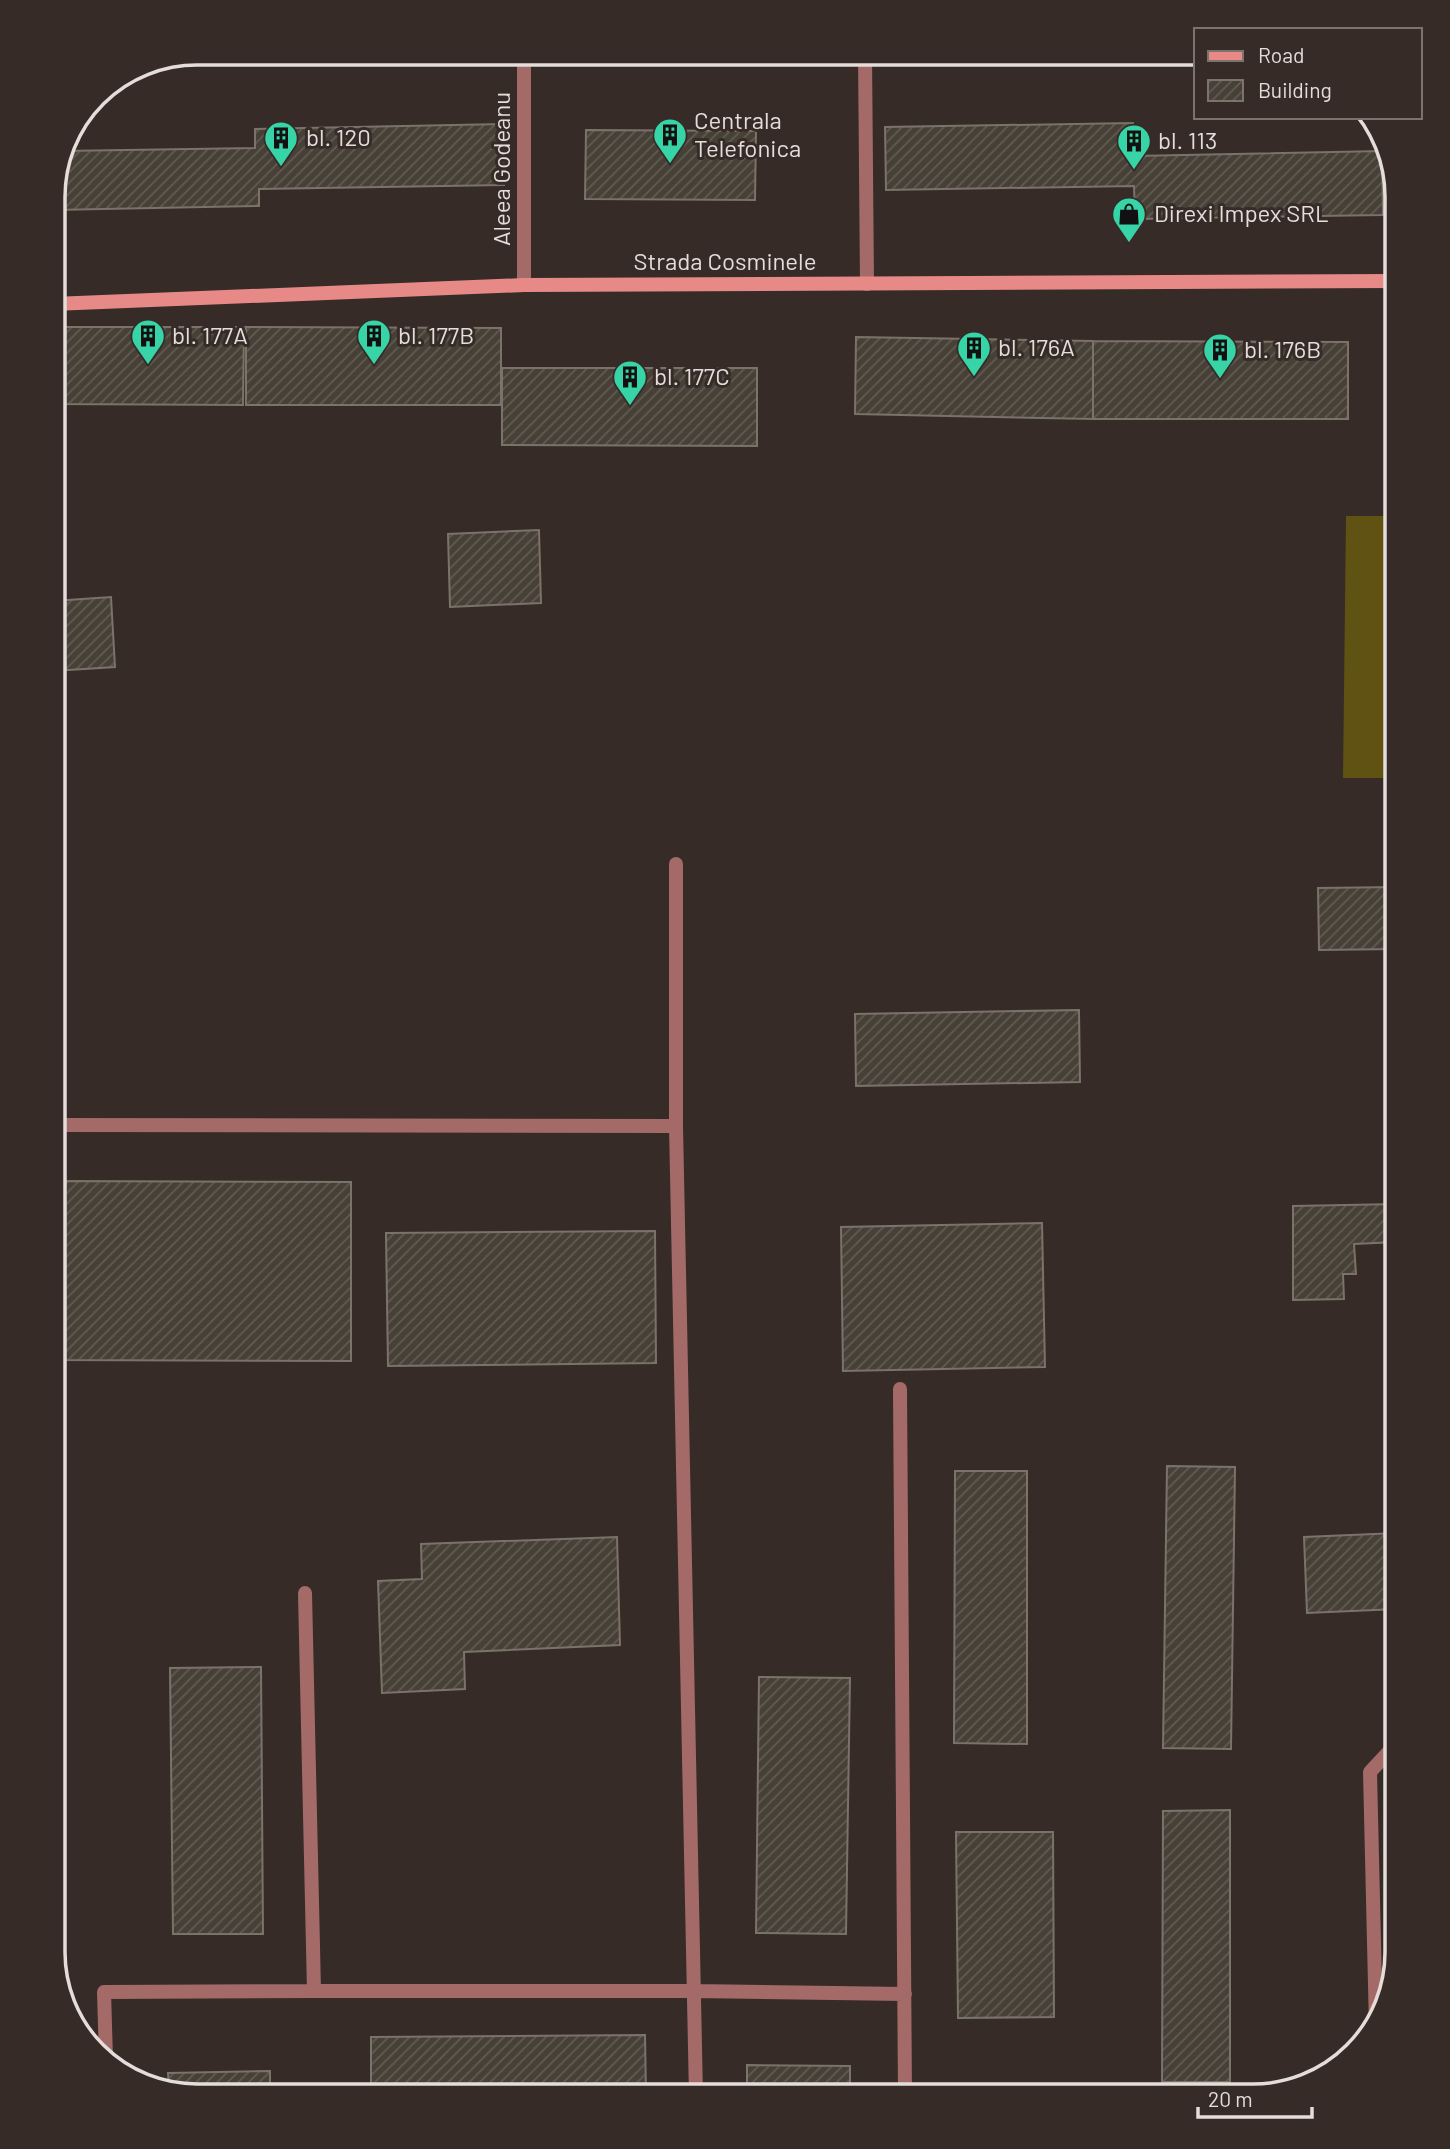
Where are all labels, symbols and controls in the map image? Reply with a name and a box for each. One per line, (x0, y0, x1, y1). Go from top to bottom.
legend (1194, 28, 1422, 119)
text: Road (1258, 42, 1304, 67)
text: Building (1258, 77, 1332, 102)
street label: Aleea Godeanu (486, 92, 515, 246)
place label: Centrala Telefonica (694, 105, 801, 162)
building icon: Centrala Telefonica (651, 116, 689, 165)
building icon: bl. 120 (262, 119, 300, 168)
place label: bl. 120 (306, 122, 371, 151)
building icon: bl. 113 (1115, 122, 1153, 171)
place label: bl. 113 (1158, 125, 1217, 154)
shop icon: Direxi Impex SRL (1110, 195, 1148, 244)
place label: Direxi Impex SRL (1154, 198, 1329, 227)
street label: Strada Cosminele (634, 246, 816, 275)
building icon: bl. 177A (129, 317, 167, 366)
building icon: bl. 177B (355, 317, 393, 366)
place label: bl. 177A (172, 320, 248, 349)
place label: bl. 177B (398, 320, 474, 349)
building icon: bl. 176A (955, 329, 993, 378)
building icon: bl. 176B (1201, 331, 1239, 380)
place label: bl. 176A (998, 332, 1075, 361)
place label: bl. 176B (1244, 334, 1321, 363)
building icon: bl. 177C (611, 358, 649, 407)
place label: bl. 177C (654, 361, 730, 390)
scale bar (1198, 2076, 1312, 2120)
text: 20 m (1208, 2086, 1253, 2111)

